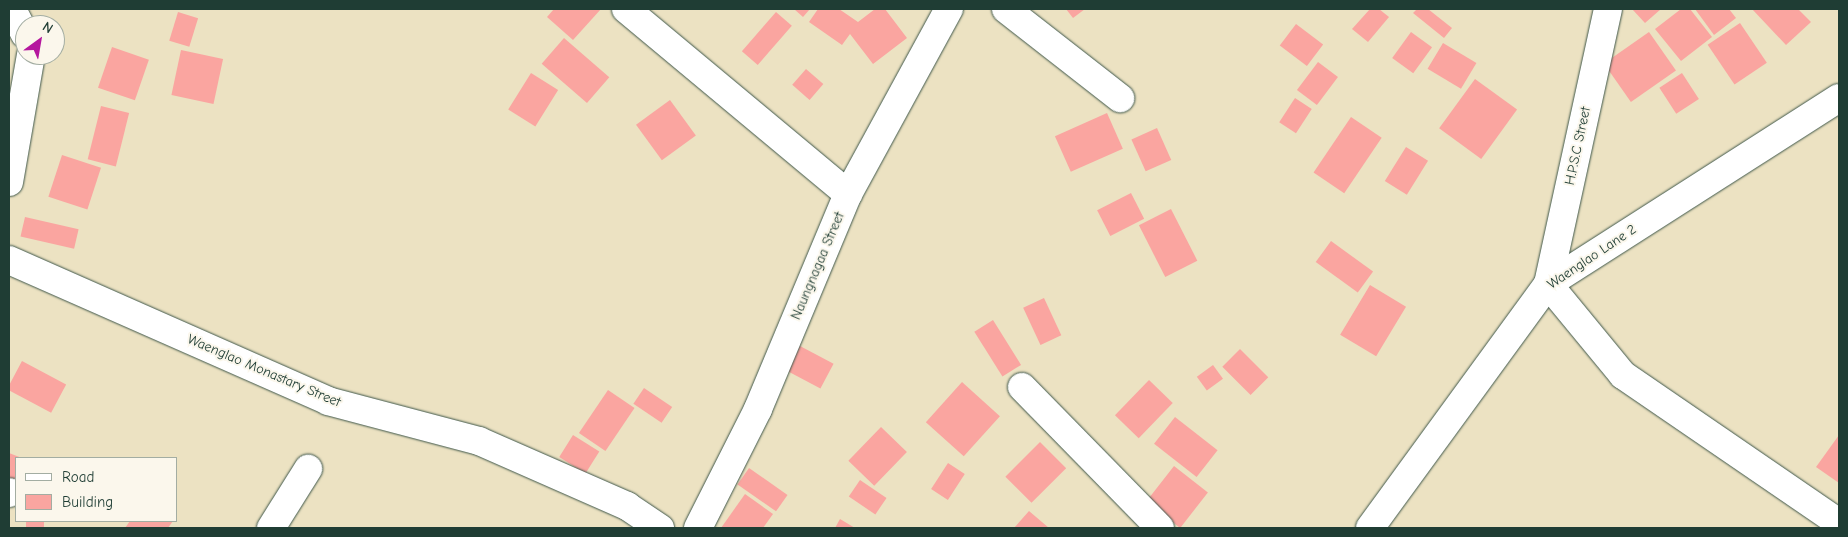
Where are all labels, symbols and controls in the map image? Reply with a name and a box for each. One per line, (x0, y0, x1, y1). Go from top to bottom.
north arrow (15, 15, 65, 65)
text: N (39, 18, 56, 37)
street label: H.P.S.C Street (1562, 105, 1594, 187)
street label: Naungnagaa Street (788, 210, 848, 322)
street label: Waenglao Lane 2 (1544, 221, 1640, 293)
street label: Waenglao Monastary Street (185, 331, 343, 411)
legend (15, 457, 178, 522)
text: Road (62, 468, 94, 486)
text: Building (62, 493, 113, 511)

